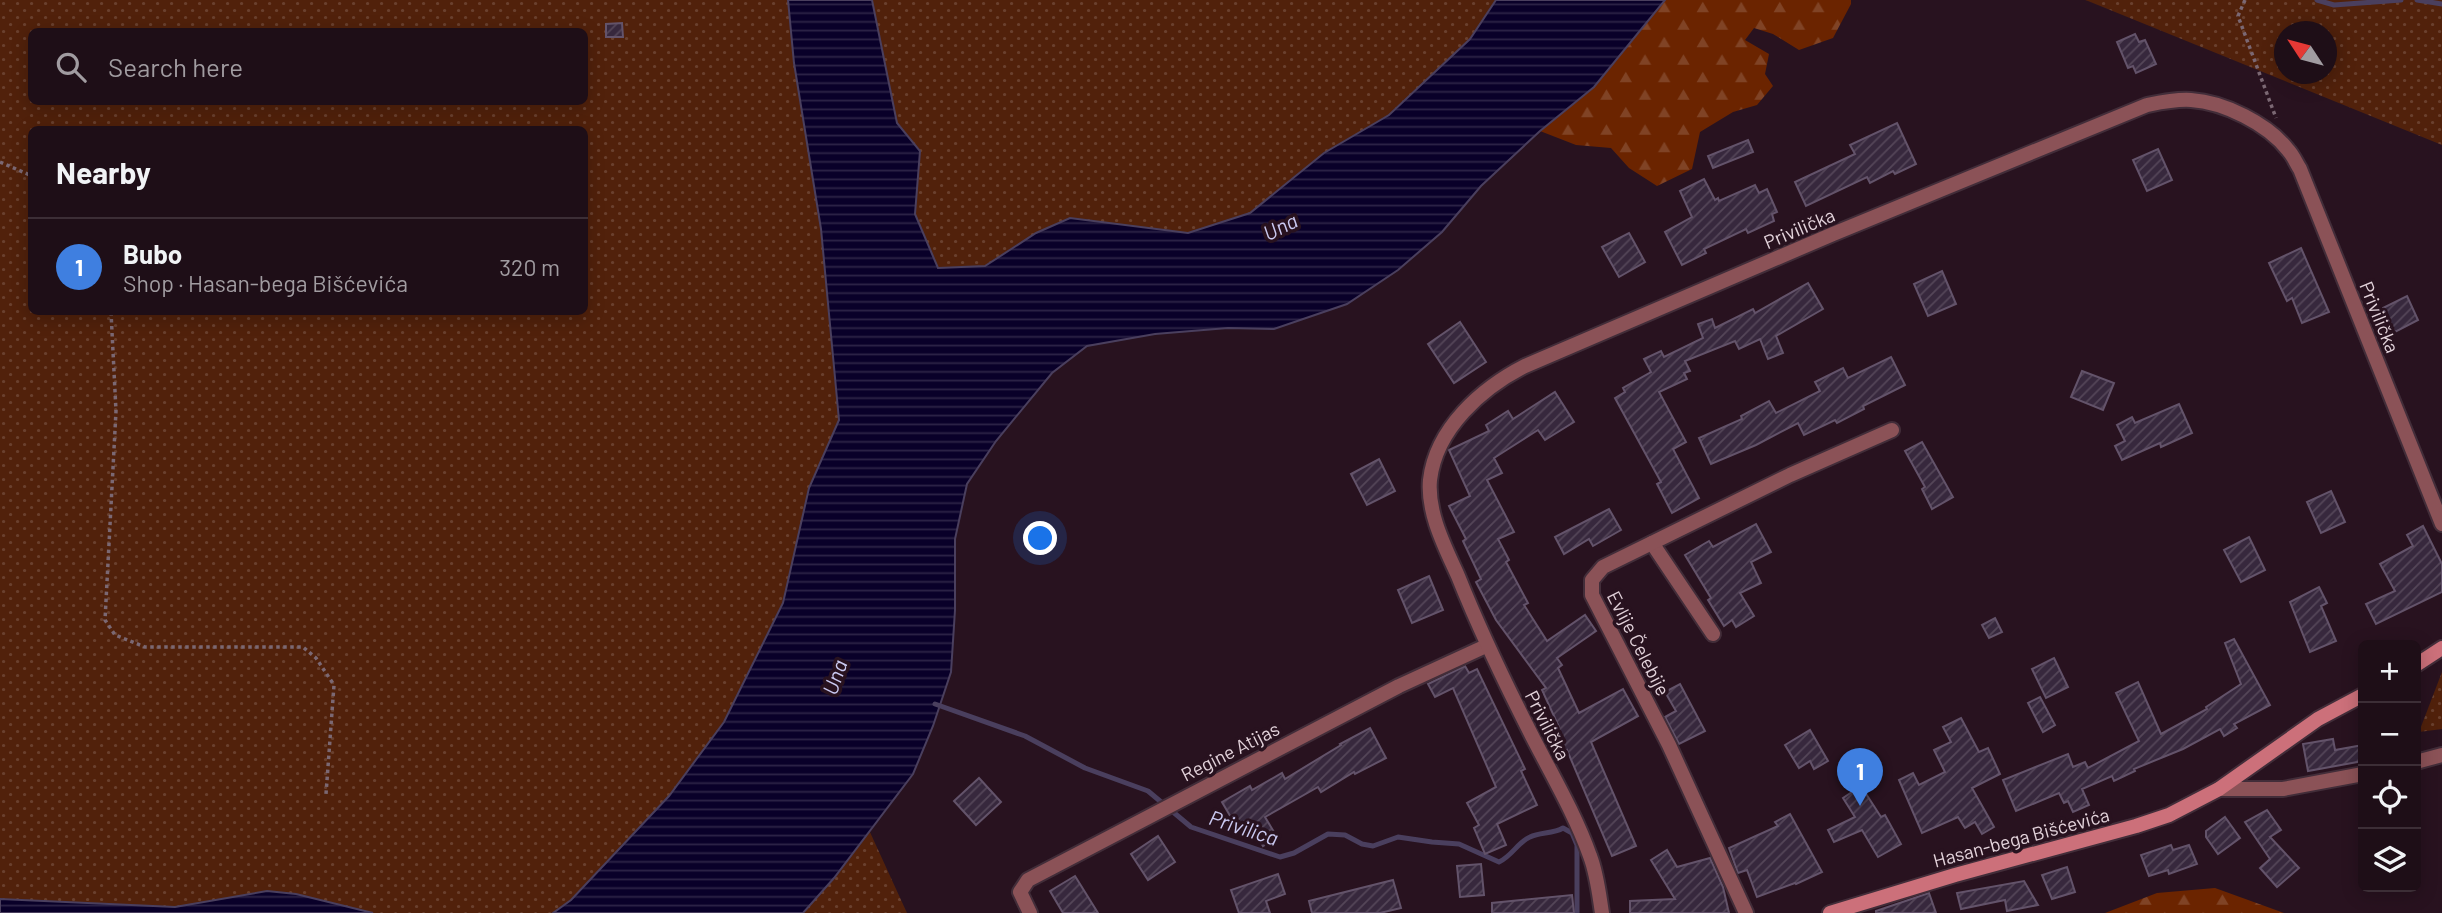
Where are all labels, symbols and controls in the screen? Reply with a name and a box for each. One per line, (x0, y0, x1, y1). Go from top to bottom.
north arrow (2274, 21, 2337, 84)
search box (28, 28, 588, 105)
icon: search (52, 48, 90, 86)
text: Search here (108, 51, 243, 82)
text: Nearby (56, 154, 151, 190)
street label: Privilička (1760, 203, 1838, 253)
water label: Una (1259, 207, 1301, 245)
text: Bubo (123, 238, 182, 269)
text: 1 (75, 253, 83, 281)
text: 320 m (499, 253, 560, 281)
text: Shop · Hasan-bega Bišćevića (123, 269, 408, 297)
street label: Privilička (2355, 278, 2405, 356)
your location (1023, 521, 1057, 555)
street label: Evlije Čelebije (1603, 587, 1675, 699)
map controls (2358, 640, 2421, 892)
button: + (2358, 640, 2421, 703)
water label: Una (816, 656, 852, 698)
street label: Privilička (1521, 686, 1575, 764)
button: − (2358, 703, 2421, 766)
street label: Regine Atijas (1177, 716, 1283, 786)
pin: 1 (1837, 748, 1883, 806)
button: locate (2358, 766, 2421, 829)
street label: Hasan-bega Bišćevića (1930, 802, 2112, 872)
water label: Privilica (1206, 804, 1282, 850)
button: layers (2358, 829, 2421, 892)

